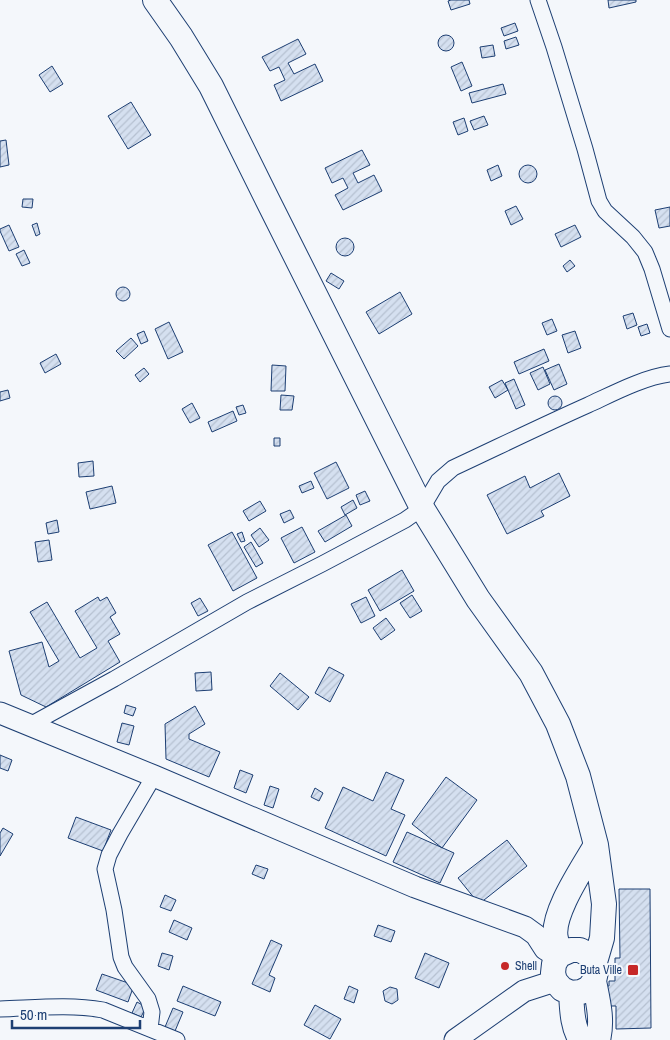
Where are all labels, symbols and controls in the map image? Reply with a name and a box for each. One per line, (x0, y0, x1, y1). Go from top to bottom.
place label: Shell (515, 958, 537, 974)
marker: Shell (499, 960, 511, 972)
place label: Buta Ville (580, 962, 622, 978)
marker: Buta Ville (626, 963, 640, 977)
scale bar (12, 998, 140, 1030)
text: 50 m (20, 1004, 47, 1025)

